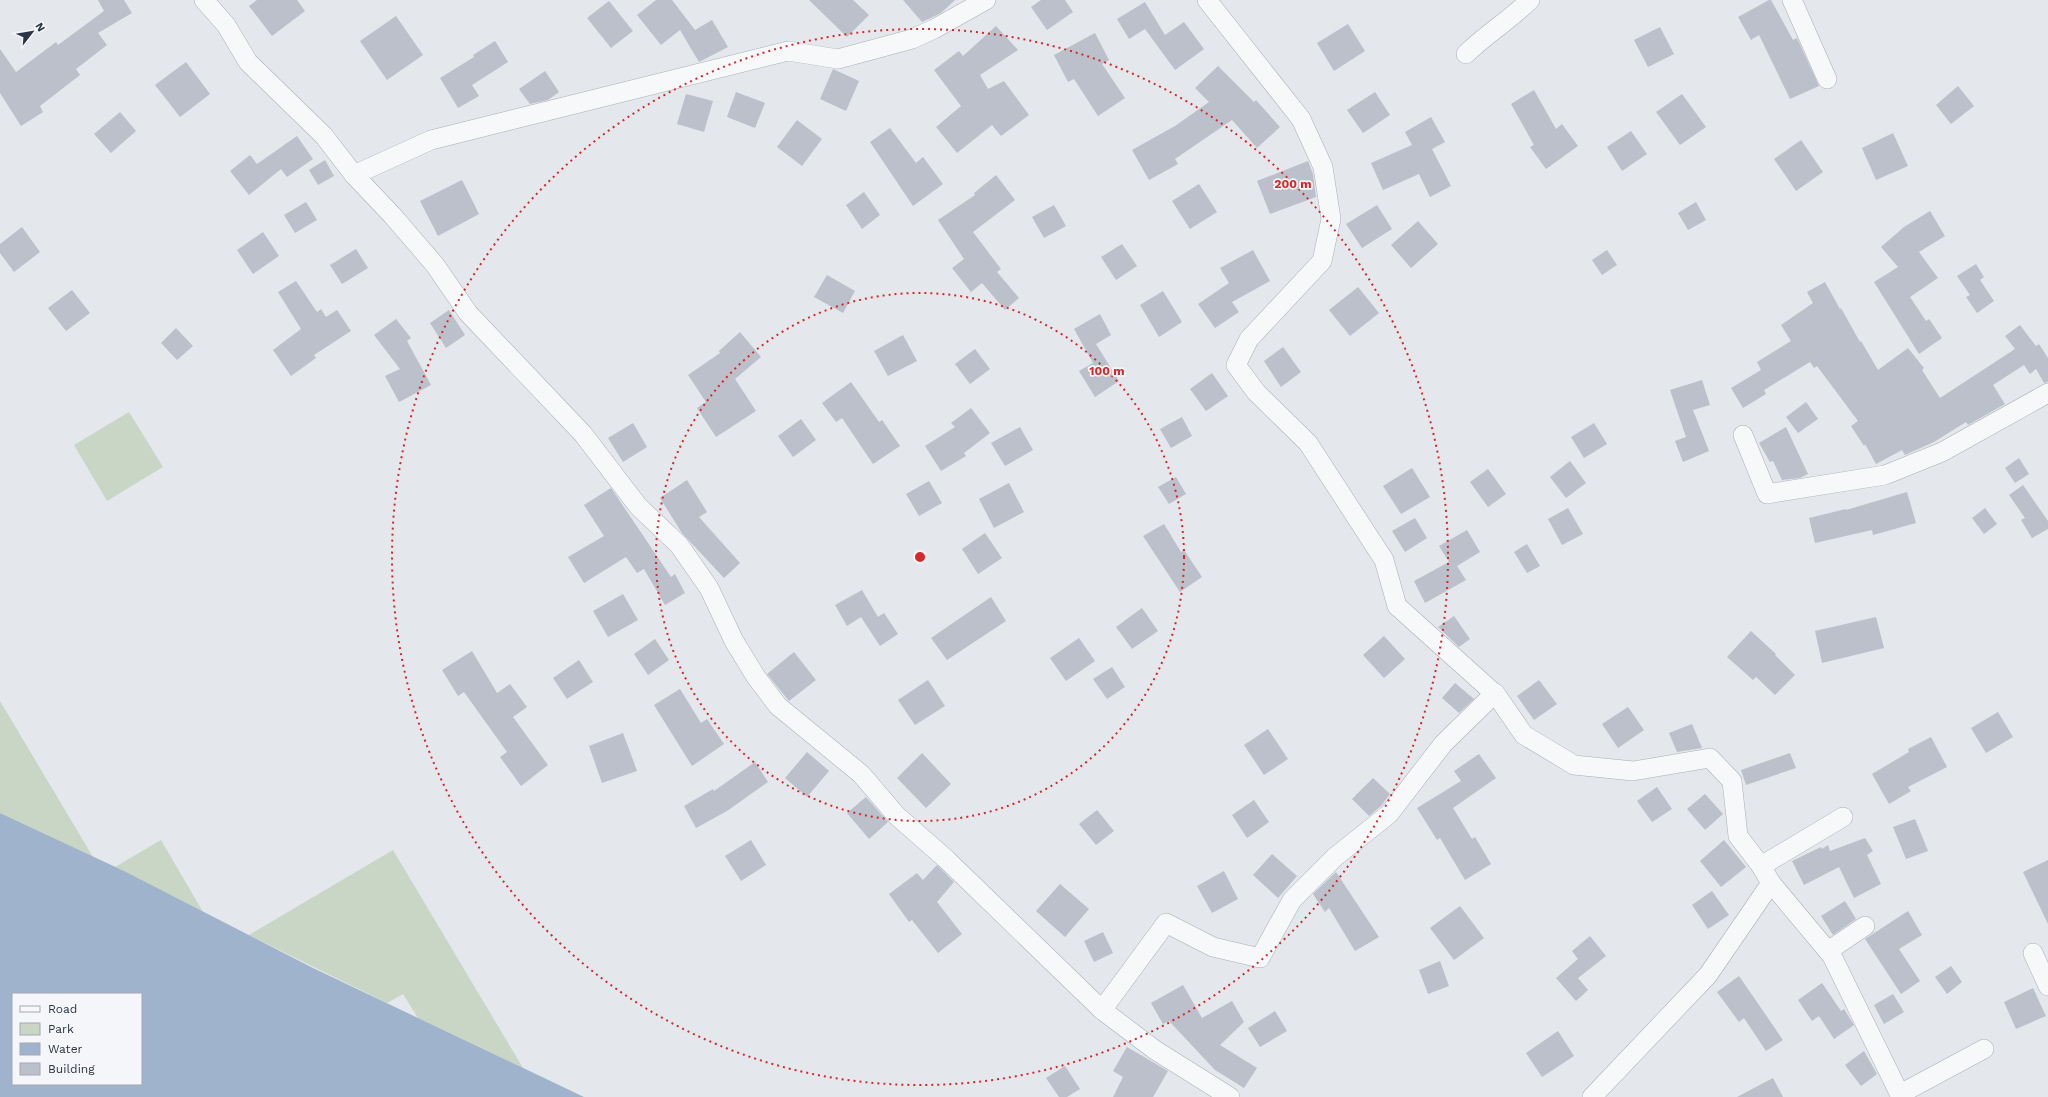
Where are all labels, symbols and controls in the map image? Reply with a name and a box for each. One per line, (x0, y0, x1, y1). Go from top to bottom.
north arrow (12, 12, 52, 52)
text: N (32, 20, 48, 34)
text: 200 m (1274, 177, 1312, 191)
text: 100 m (1089, 364, 1125, 378)
centre of rings (913, 550, 927, 564)
legend (12, 993, 142, 1085)
text: Road (48, 1002, 77, 1016)
text: Park (48, 1022, 74, 1036)
text: Water (48, 1042, 83, 1056)
text: Building (48, 1062, 95, 1076)

